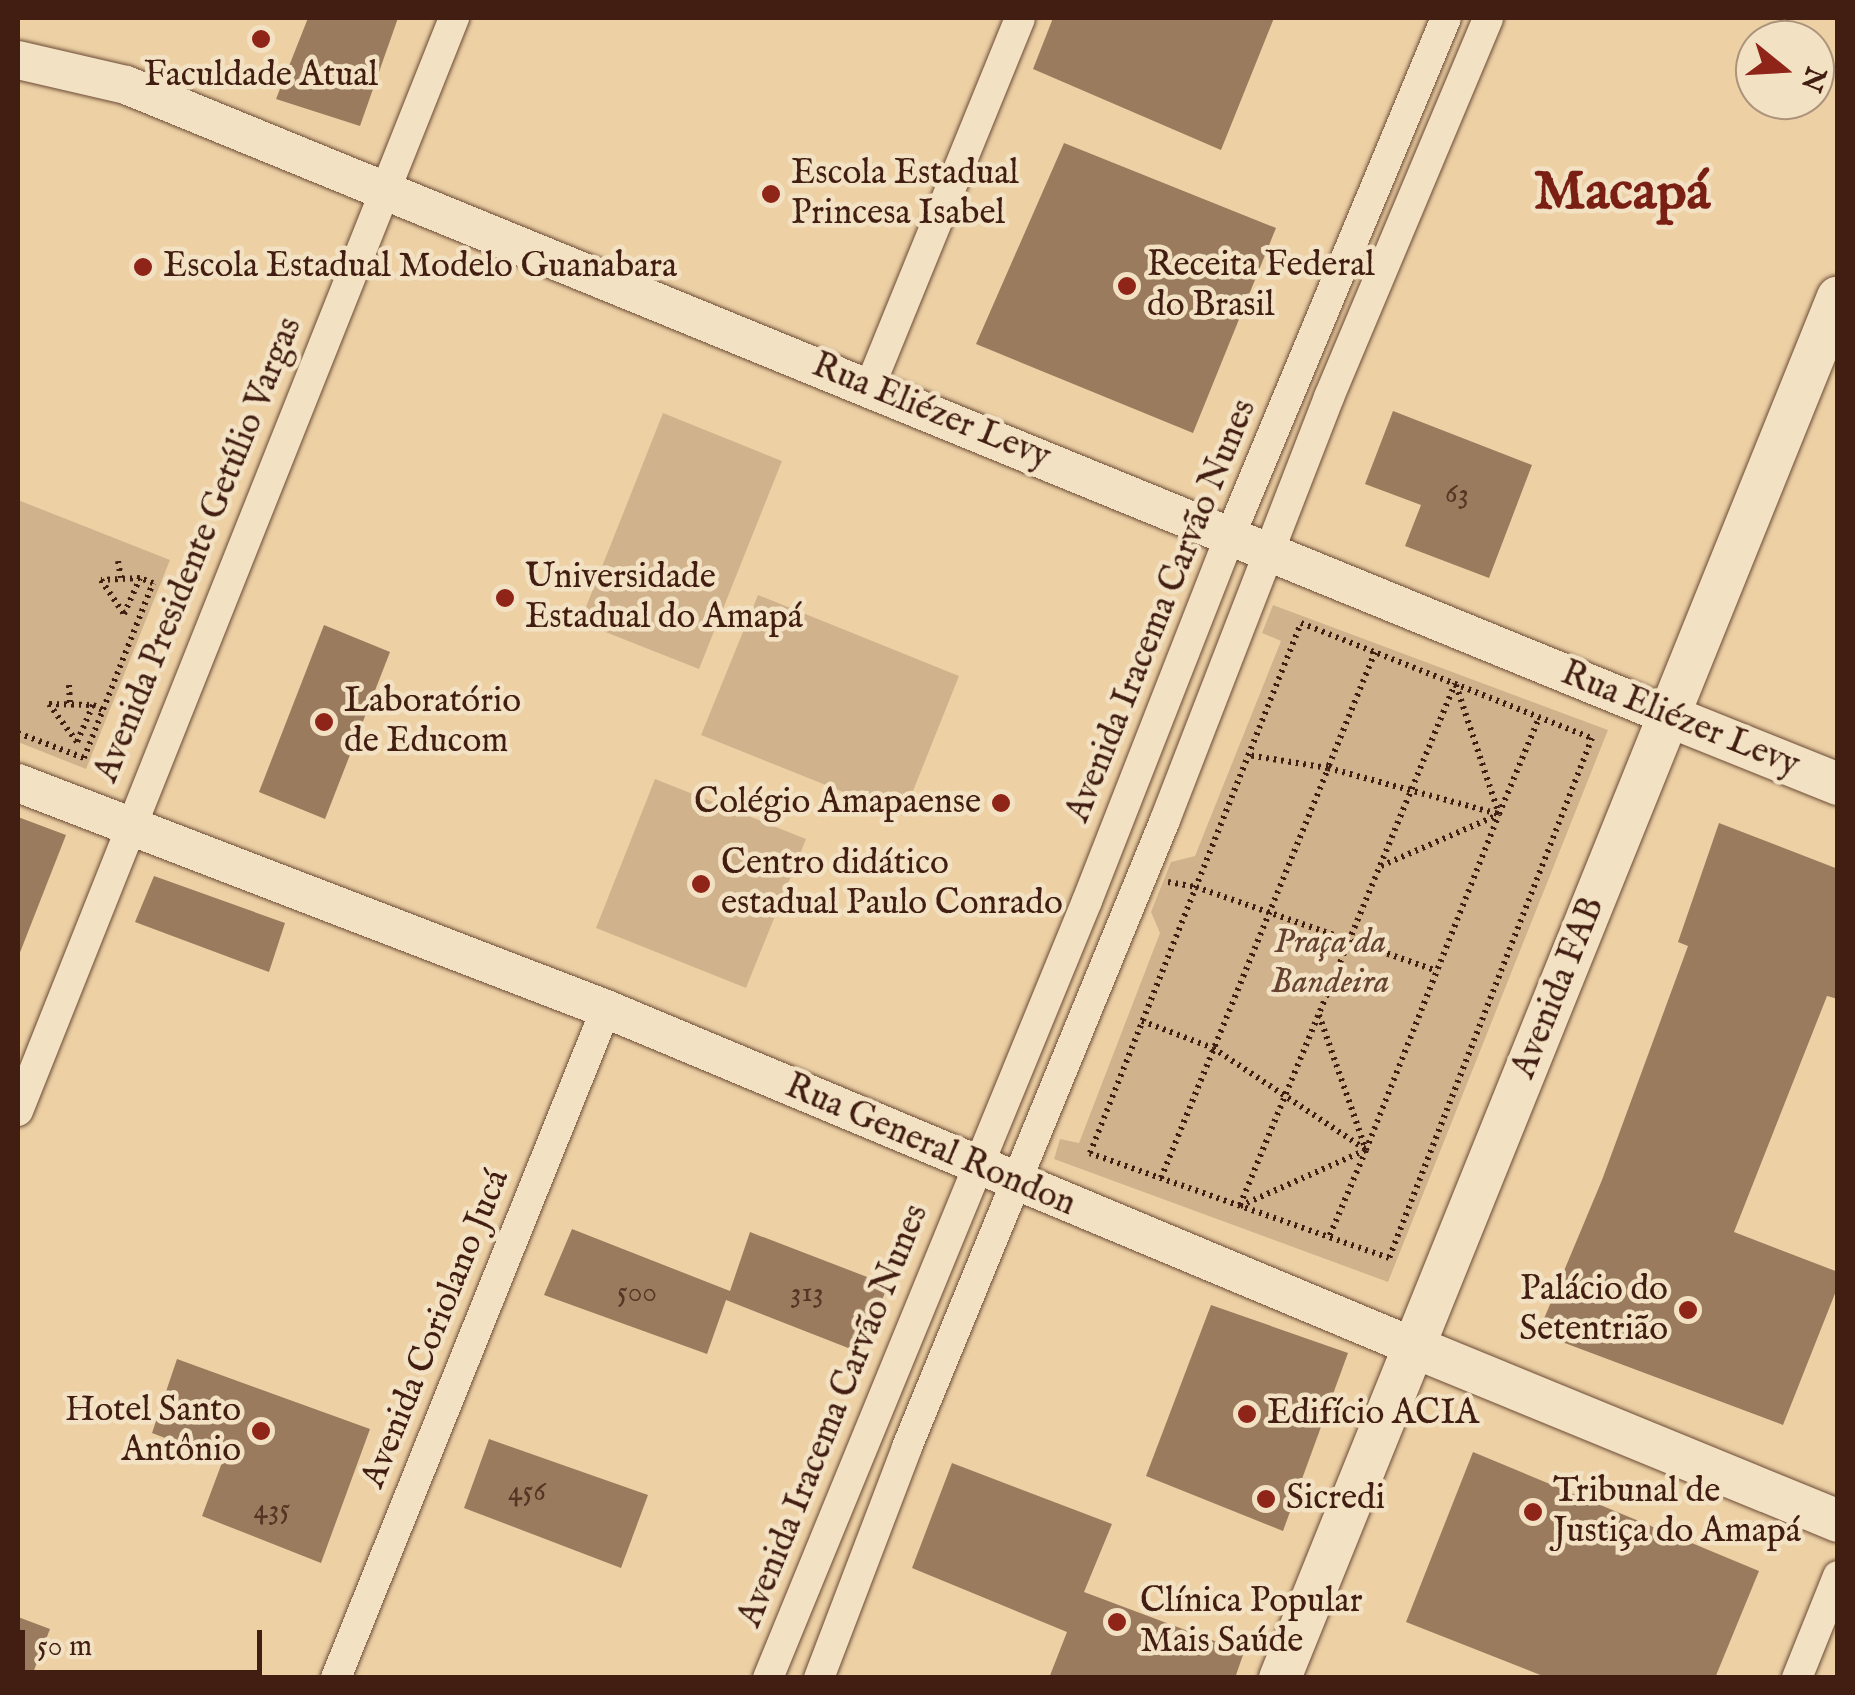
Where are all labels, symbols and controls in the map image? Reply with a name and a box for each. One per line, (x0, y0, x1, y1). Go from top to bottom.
north arrow (1735, 20, 1835, 120)
marker: Faculdade Atual (250, 28, 272, 50)
place label: Faculdade Atual (144, 55, 378, 97)
text: N (1792, 62, 1832, 96)
place label: Escola Estadual Princesa Isabel (791, 153, 1019, 235)
district label: Macapá (1534, 161, 1710, 227)
marker: Escola Estadual Princesa Isabel (760, 183, 782, 205)
place label: Receita Federal do Brasil (1147, 245, 1375, 327)
place label: Escola Estadual Modelo Guanabara (163, 246, 677, 288)
marker: Escola Estadual Modelo Guanabara (132, 256, 154, 278)
marker: Receita Federal do Brasil (1116, 275, 1138, 297)
street label: Avenida Presidente Getúlio Vargas (86, 311, 312, 789)
street label: Rua Eliézer Levy (806, 345, 1056, 479)
street label: Avenida Iracema Carvão Nunes (1058, 394, 1266, 828)
house number: 63 (1445, 476, 1469, 512)
place label: Universidade Estadual do Amapá (525, 557, 803, 639)
marker: Universidade Estadual do Amapá (494, 587, 516, 609)
street label: Rua Eliézer Levy (1555, 653, 1805, 787)
place label: Laboratório de Educom (344, 681, 521, 763)
marker: Laboratório de Educom (313, 711, 335, 733)
place label: Colégio Amapaense (694, 782, 981, 824)
marker: Colégio Amapaense (990, 792, 1012, 814)
place label: Centro didático estadual Paulo Conrado (721, 843, 1063, 925)
marker: Centro didático estadual Paulo Conrado (690, 873, 712, 895)
street label: Avenida FAB (1504, 891, 1614, 1085)
park label: Praça da Bandeira (1270, 922, 1390, 1004)
street label: Rua General Rondon (779, 1066, 1081, 1226)
street label: Avenida Coriolano Jucá (353, 1164, 519, 1494)
street label: Avenida Iracema Carvão Nunes (730, 1199, 938, 1633)
place label: Palácio do Setentrião (1519, 1269, 1668, 1351)
house number: 500 (617, 1275, 657, 1311)
house number: 313 (790, 1275, 824, 1311)
marker: Palácio do Setentrião (1677, 1299, 1699, 1321)
place label: Hotel Santo Antônio (65, 1390, 241, 1472)
place label: Edifício ACIA (1267, 1393, 1479, 1435)
marker: Edifício ACIA (1236, 1403, 1258, 1425)
marker: Hotel Santo Antônio (250, 1420, 272, 1442)
place label: Tribunal de Justiça do Amapá (1553, 1471, 1801, 1553)
house number: 456 (508, 1474, 546, 1510)
place label: Sicredi (1286, 1478, 1385, 1520)
marker: Sicredi (1255, 1488, 1277, 1510)
house number: 435 (254, 1492, 290, 1528)
marker: Tribunal de Justiça do Amapá (1522, 1501, 1544, 1523)
place label: Clínica Popular Mais Saúde (1140, 1581, 1363, 1663)
marker: Clínica Popular Mais Saúde (1104, 1609, 1130, 1635)
scale bar (25, 1610, 268, 1672)
text: 50 m (37, 1628, 92, 1666)

